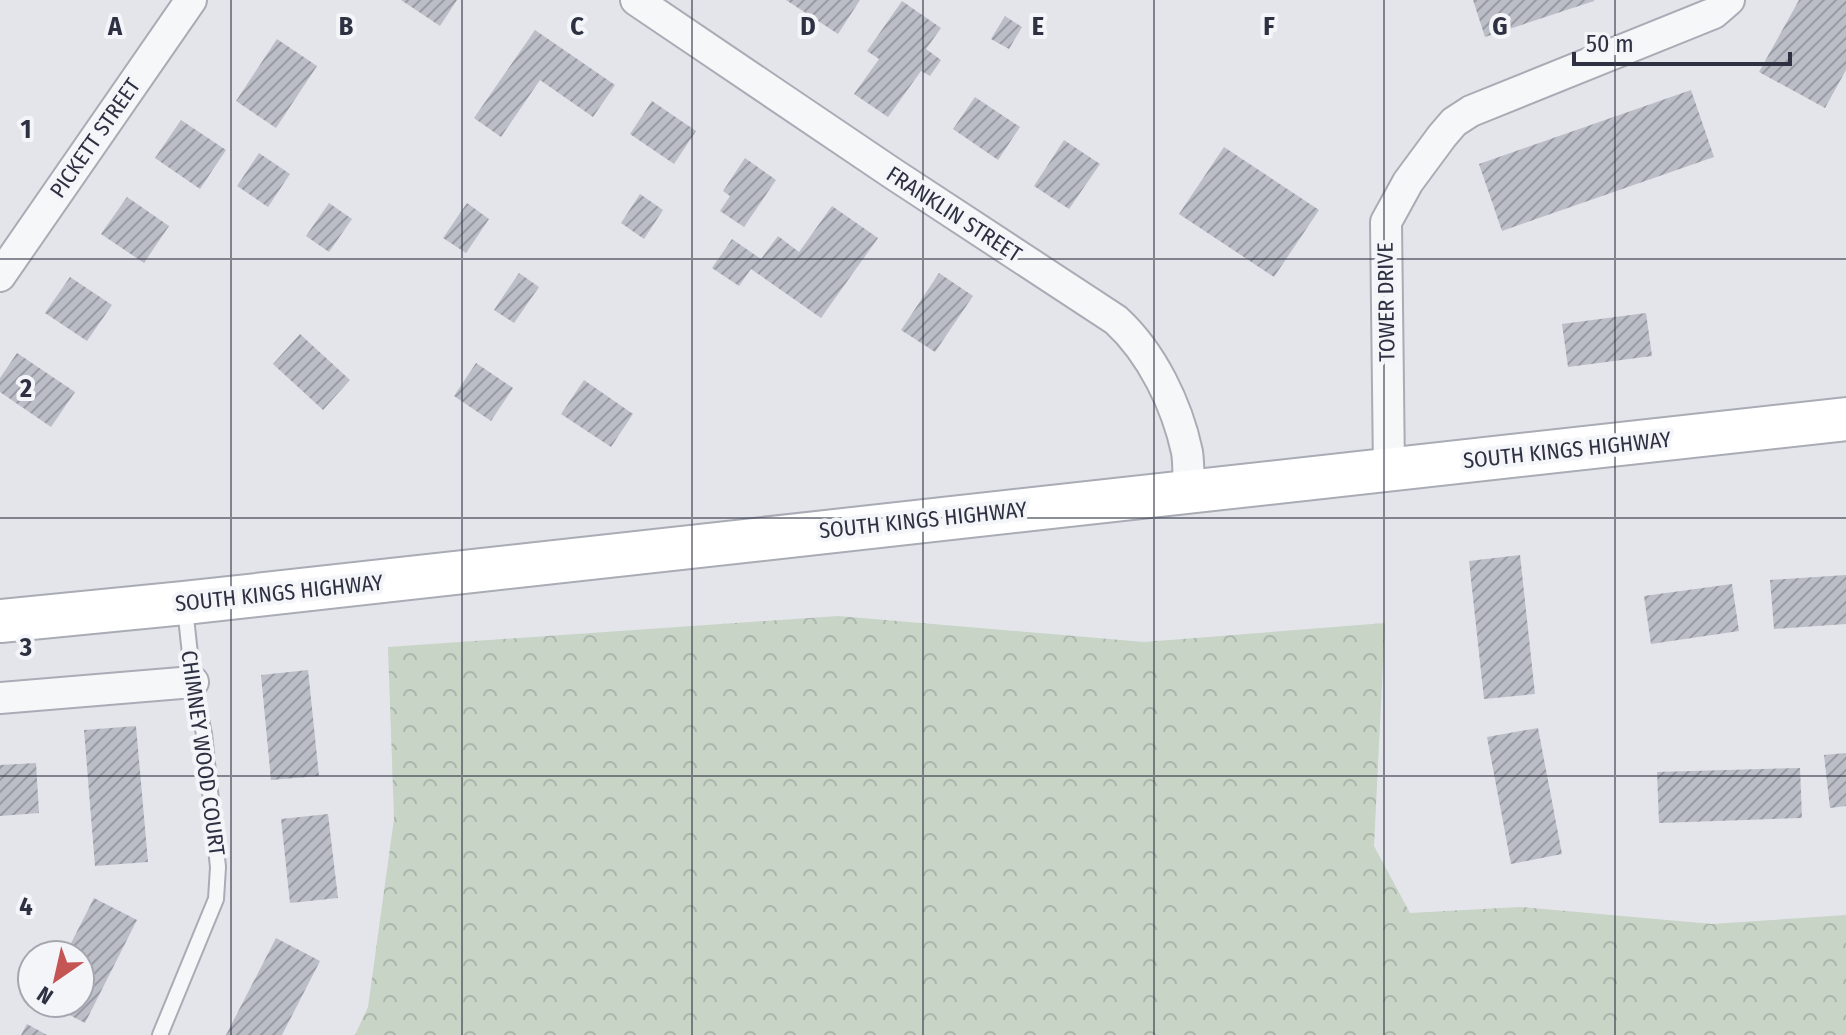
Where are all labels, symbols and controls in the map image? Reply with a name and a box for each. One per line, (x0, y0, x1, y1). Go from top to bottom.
text: A (107, 11, 123, 42)
text: B (339, 11, 354, 42)
text: C (570, 11, 584, 42)
text: D (800, 11, 816, 42)
text: E (1032, 11, 1044, 42)
text: F (1263, 11, 1275, 42)
text: G (1492, 11, 1508, 42)
scale bar (1574, 16, 1790, 66)
text: 50 m (1586, 30, 1634, 58)
street label: PICKETT STREET (44, 73, 146, 203)
text: 1 (21, 114, 32, 145)
street label: FRANKLIN STREET (881, 160, 1027, 268)
street label: TOWER DRIVE (1371, 242, 1401, 362)
text: 2 (19, 373, 32, 404)
street label: SOUTH KINGS HIGHWAY (1462, 426, 1672, 474)
street label: SOUTH KINGS HIGHWAY (818, 496, 1028, 544)
street label: SOUTH KINGS HIGHWAY (174, 569, 384, 617)
text: 3 (19, 632, 32, 663)
street label: CHIMNEY WOOD COURT (175, 649, 231, 858)
text: 4 (19, 891, 33, 922)
north arrow (16, 939, 96, 1019)
text: N (32, 980, 58, 1010)

